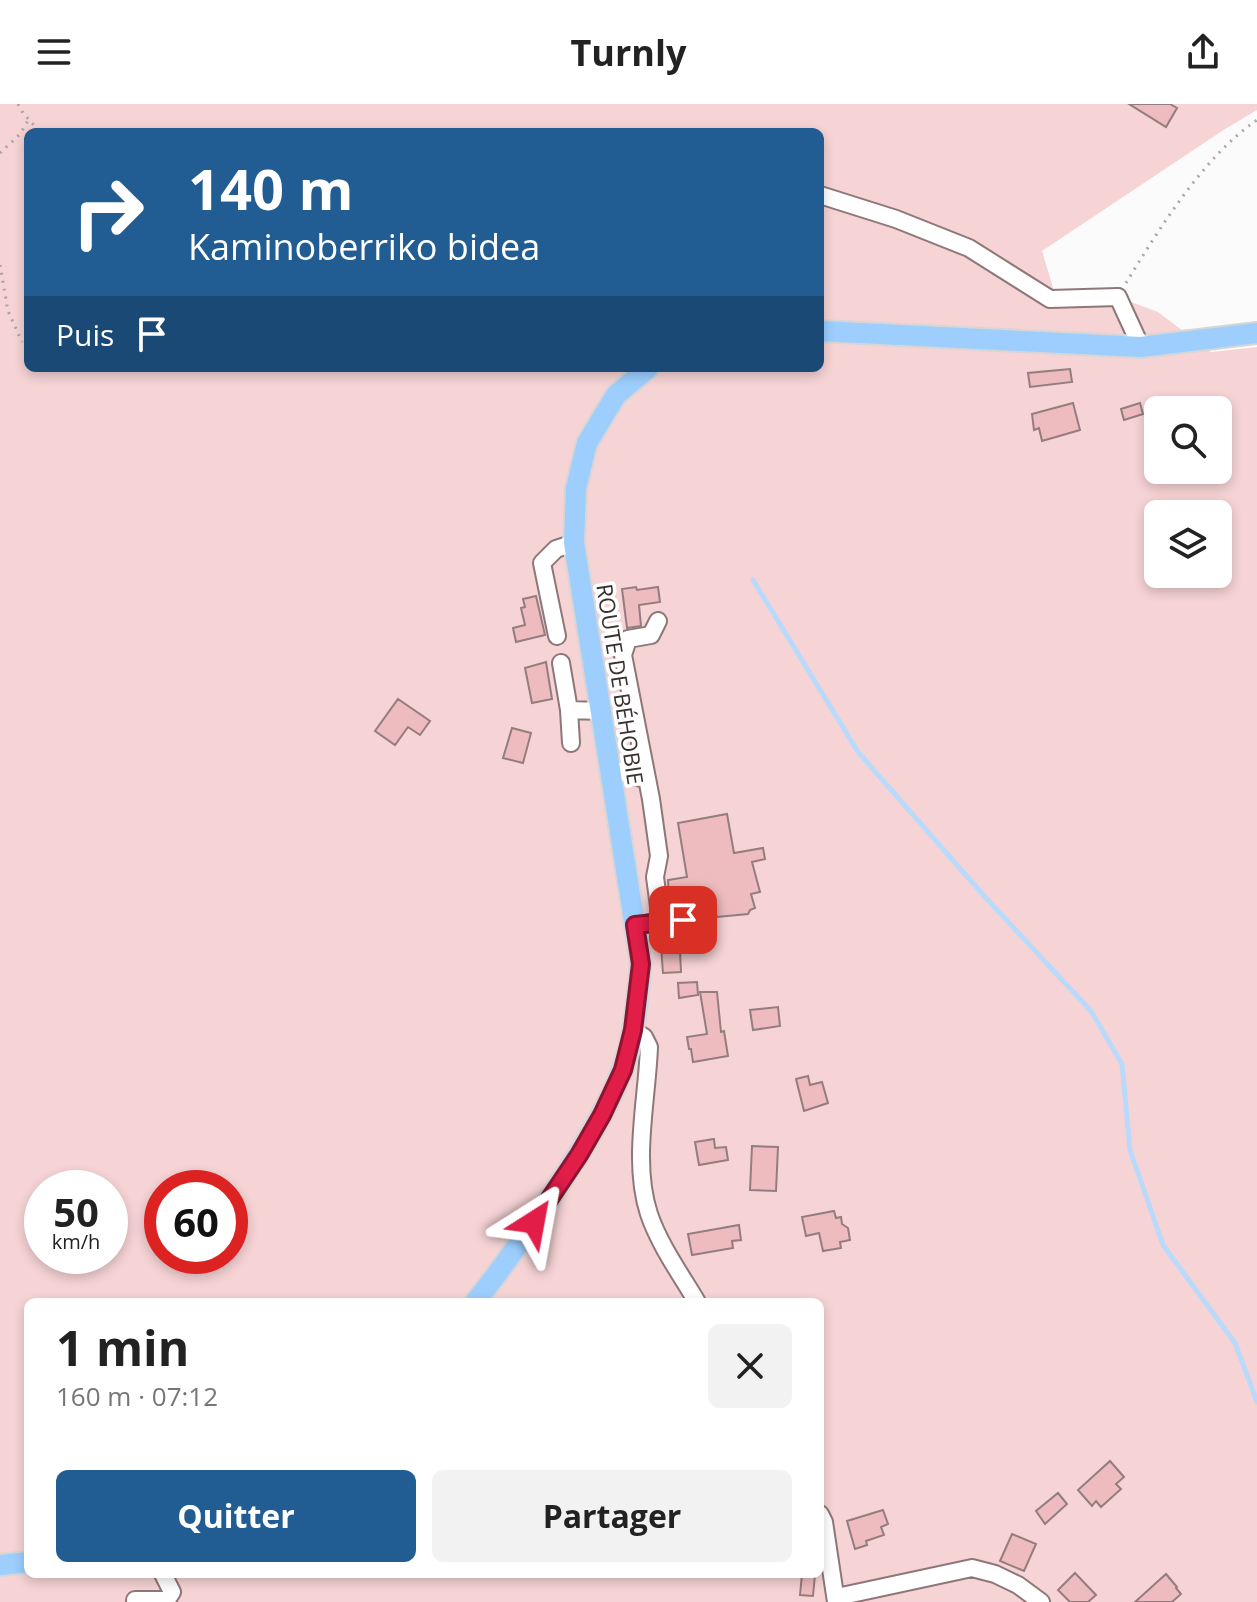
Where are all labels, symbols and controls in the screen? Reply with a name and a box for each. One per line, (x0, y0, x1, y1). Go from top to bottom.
text: Turnly (571, 28, 686, 77)
icon: menu (32, 30, 76, 74)
icon: share (1181, 30, 1225, 74)
text: 140 m (188, 150, 354, 226)
icon: right (56, 160, 160, 264)
text: Kaminoberriko bidea (188, 222, 540, 271)
icon: arrive (130, 312, 174, 356)
text: Puis (56, 314, 114, 355)
map controls (1144, 396, 1232, 588)
button: search (1144, 396, 1232, 484)
button: layers (1144, 500, 1232, 588)
street label: ROUTE DE BÉHOBIE (590, 581, 652, 787)
pin (649, 886, 717, 954)
icon: arrive (661, 898, 705, 942)
speed limit sign: 60 (144, 1170, 248, 1274)
position arrow (492, 1180, 576, 1264)
text: 50 (53, 1184, 99, 1239)
text: km/h (52, 1228, 100, 1255)
text: 1 min (56, 1315, 189, 1380)
button: close (708, 1324, 792, 1408)
text: 160 m · 07:12 (56, 1378, 218, 1414)
button: Quitter (56, 1470, 416, 1562)
button: Partager (432, 1470, 792, 1562)

